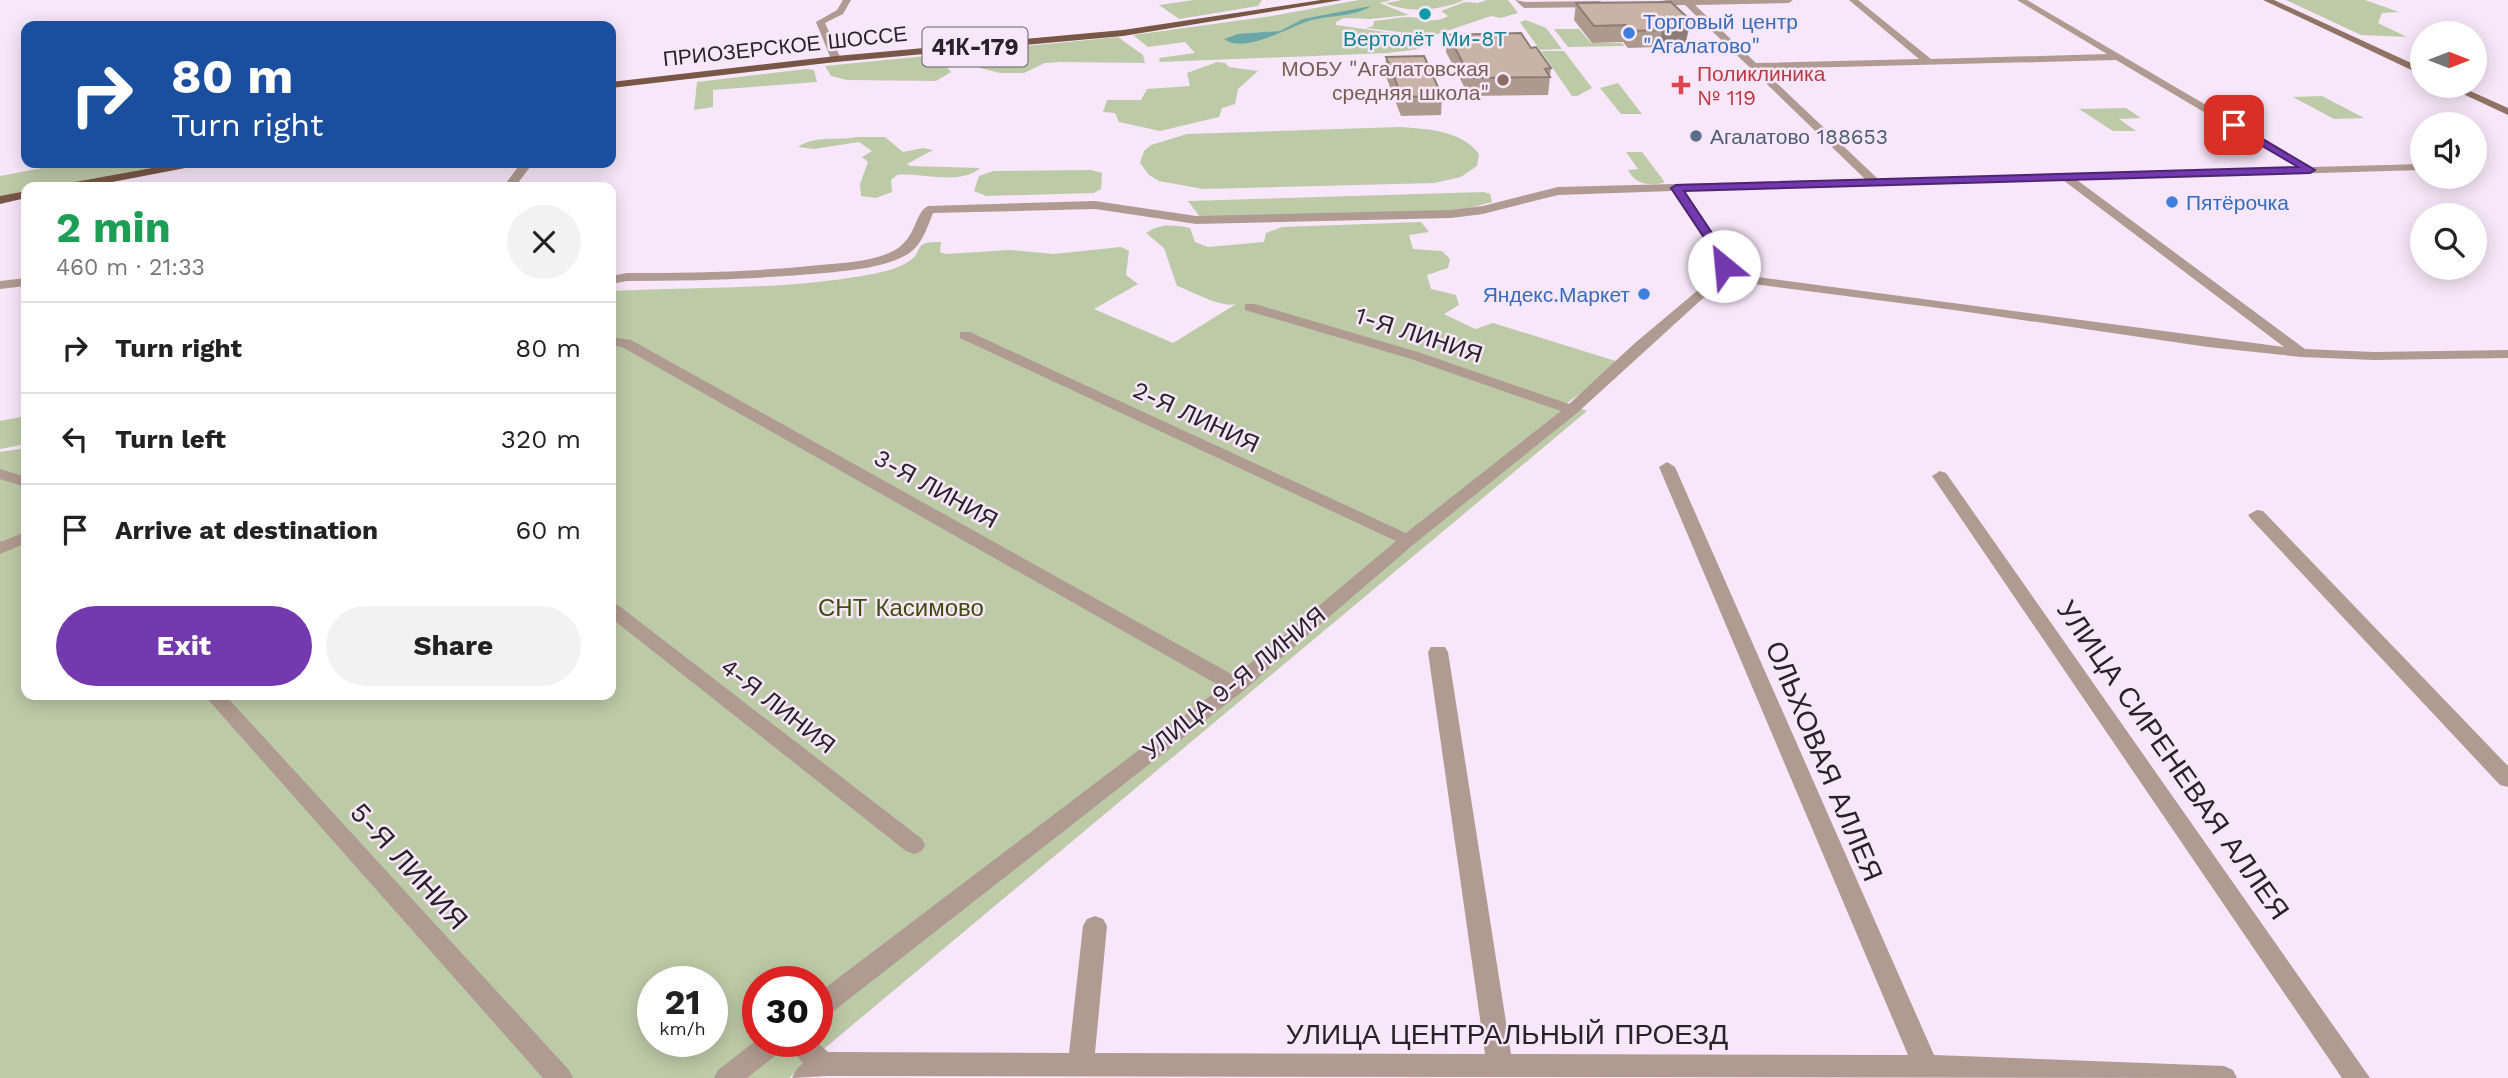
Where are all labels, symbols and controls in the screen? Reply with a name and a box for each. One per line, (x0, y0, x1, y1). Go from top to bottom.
marker: Вертолёт Ми-8Т (1417, 6, 1433, 22)
place label: Торговый центр "Агалатово" (1643, 9, 1798, 58)
street label: ПРИОЗЕРСКОЕ ШОССЕ (662, 21, 908, 71)
north arrow (2410, 21, 2487, 98)
map controls (2410, 21, 2487, 280)
marker: Торговый центр "Агалатово" (1621, 25, 1637, 41)
place label: Вертолёт Ми-8Т (1343, 26, 1507, 51)
road number: 41К-179 (922, 28, 1028, 66)
text: 80 m (171, 47, 293, 105)
icon: right (56, 49, 147, 140)
place label: МОБУ "Агалатовская средняя школа" (1281, 56, 1489, 105)
place label: Поликлиника № 119 (1697, 61, 1826, 110)
marker: МОБУ "Агалатовская средняя школа" (1495, 72, 1511, 88)
marker: Поликлиника № 119 (1671, 75, 1691, 95)
pin (2204, 95, 2264, 155)
text: Turn right (171, 106, 323, 144)
icon: arrive (2215, 106, 2253, 144)
button: sound (2410, 112, 2487, 189)
place label: Агалатово 188653 (1710, 124, 1888, 149)
marker: Агалатово 188653 (1688, 128, 1704, 144)
place label: Пятёрочка (2186, 190, 2289, 215)
marker: Пятёрочка (2164, 194, 2180, 210)
text: 2 min (56, 203, 171, 252)
button: search (2410, 203, 2487, 280)
button: close (507, 205, 581, 279)
position arrow (1687, 229, 1761, 303)
text: 460 m · 21:33 (56, 254, 205, 281)
place label: Яндекс.Маркет (1483, 282, 1630, 307)
marker: Яндекс.Маркет (1636, 286, 1652, 302)
street label: 1-Я ЛИНИЯ (1352, 301, 1486, 369)
icon: right (56, 329, 94, 367)
text: Turn right (115, 333, 242, 363)
text: 80 m (515, 333, 581, 363)
street label: 2-Я ЛИНИЯ (1128, 376, 1264, 458)
icon: left (56, 420, 94, 458)
text: Turn left (115, 424, 226, 454)
text: 320 m (501, 424, 581, 454)
street label: 3-Я ЛИНИЯ (869, 444, 1003, 534)
icon: arrive (56, 511, 94, 549)
text: Arrive at destination (115, 515, 378, 545)
text: 60 m (515, 515, 581, 545)
park label: СНТ Касимово (818, 594, 984, 622)
street label: УЛИЦА СИРЕНЕВАЯ АЛЛЕЯ (2050, 594, 2296, 926)
street label: УЛИЦА 9-Я ЛИНИЯ (1137, 601, 1331, 765)
button: Exit (56, 606, 312, 686)
button: Share (326, 606, 581, 686)
street label: ОЛЬХОВАЯ АЛЛЕЯ (1758, 636, 1890, 886)
street label: 4-Я ЛИНИЯ (715, 653, 841, 759)
street label: 5-Я ЛИНИЯ (343, 796, 475, 936)
speed limit sign: 30 (742, 966, 833, 1057)
text: 21 (665, 981, 700, 1023)
text: km/h (659, 1018, 706, 1039)
street label: УЛИЦА ЦЕНТРАЛЬНЫЙ ПРОЕЗД (1286, 1018, 1728, 1051)

